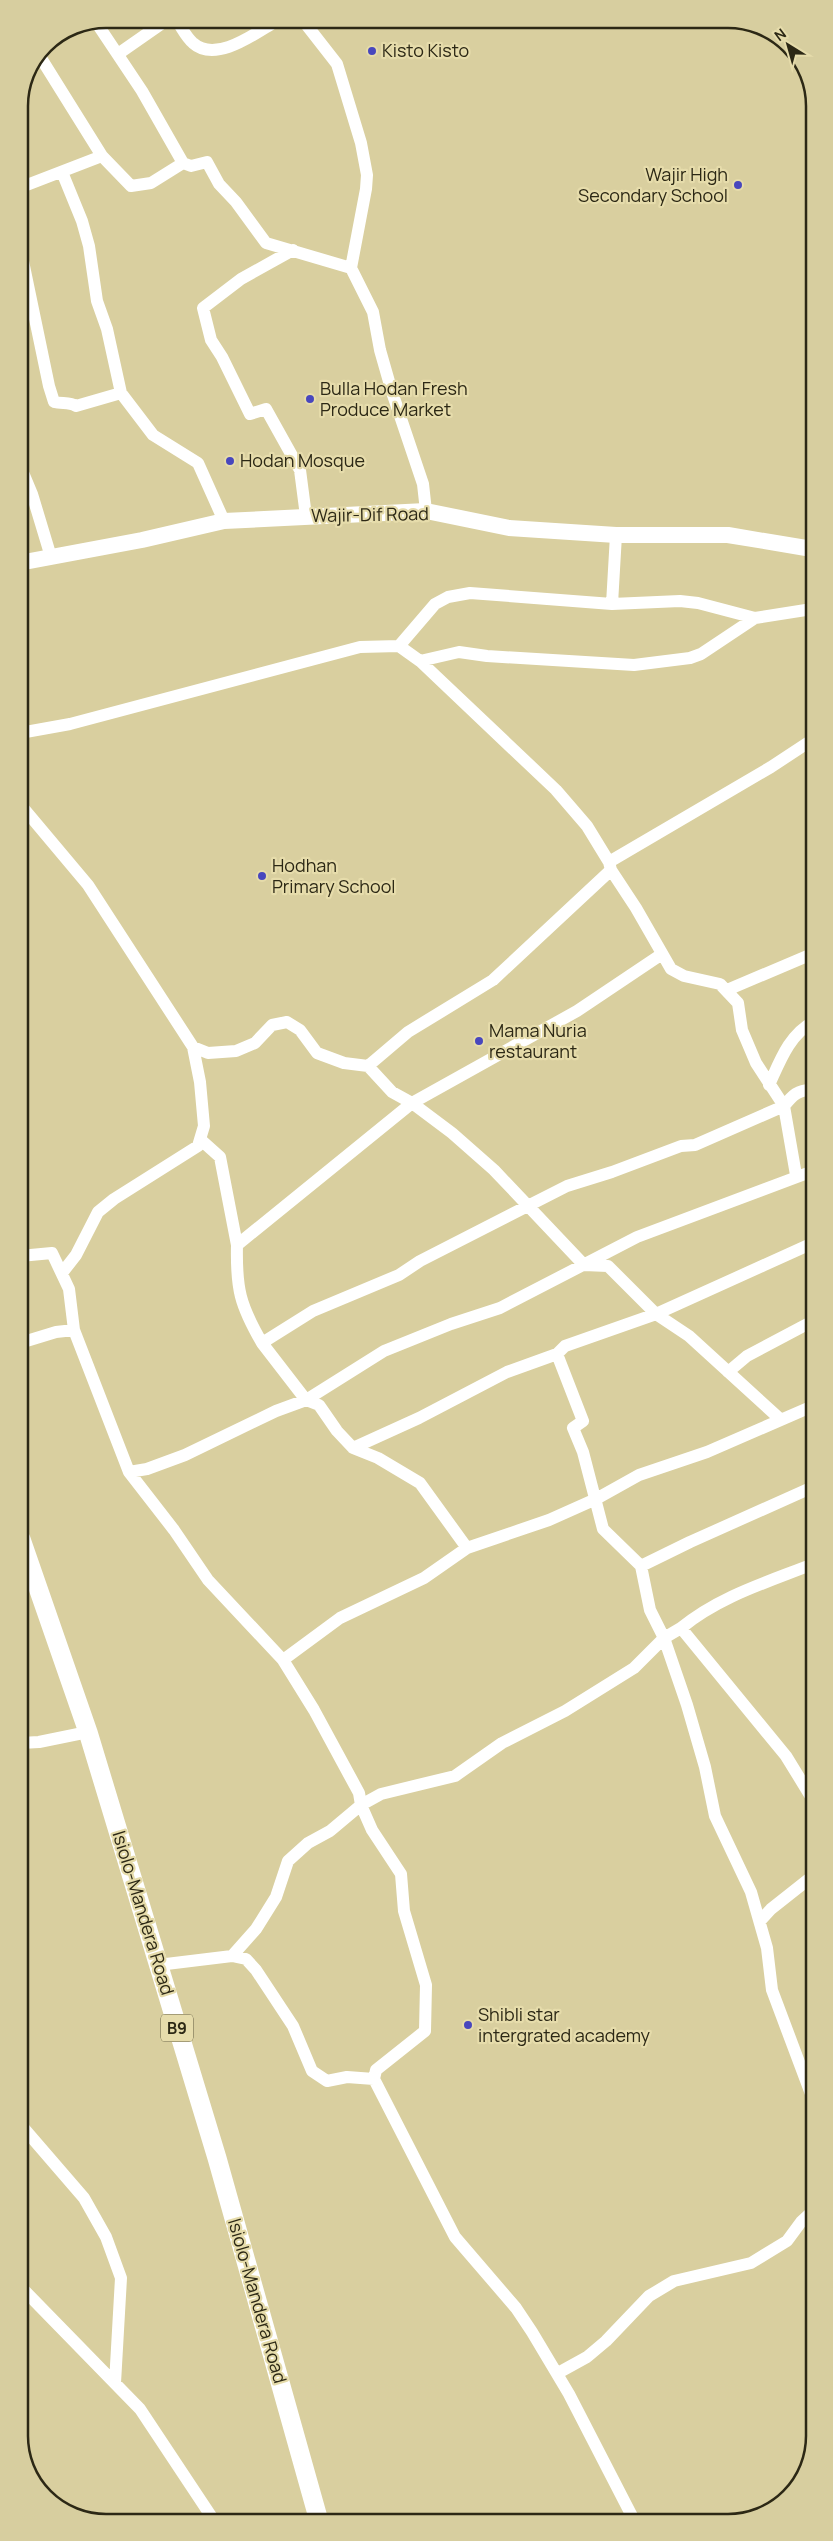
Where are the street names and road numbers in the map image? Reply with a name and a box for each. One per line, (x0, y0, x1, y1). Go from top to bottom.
street label: Wajir-Dif Road (311, 501, 429, 527)
street label: Isiolo-Mandera Road (108, 1828, 180, 1998)
road number: B9 (161, 2015, 193, 2042)
street label: Isiolo-Mandera Road (223, 2216, 293, 2386)

